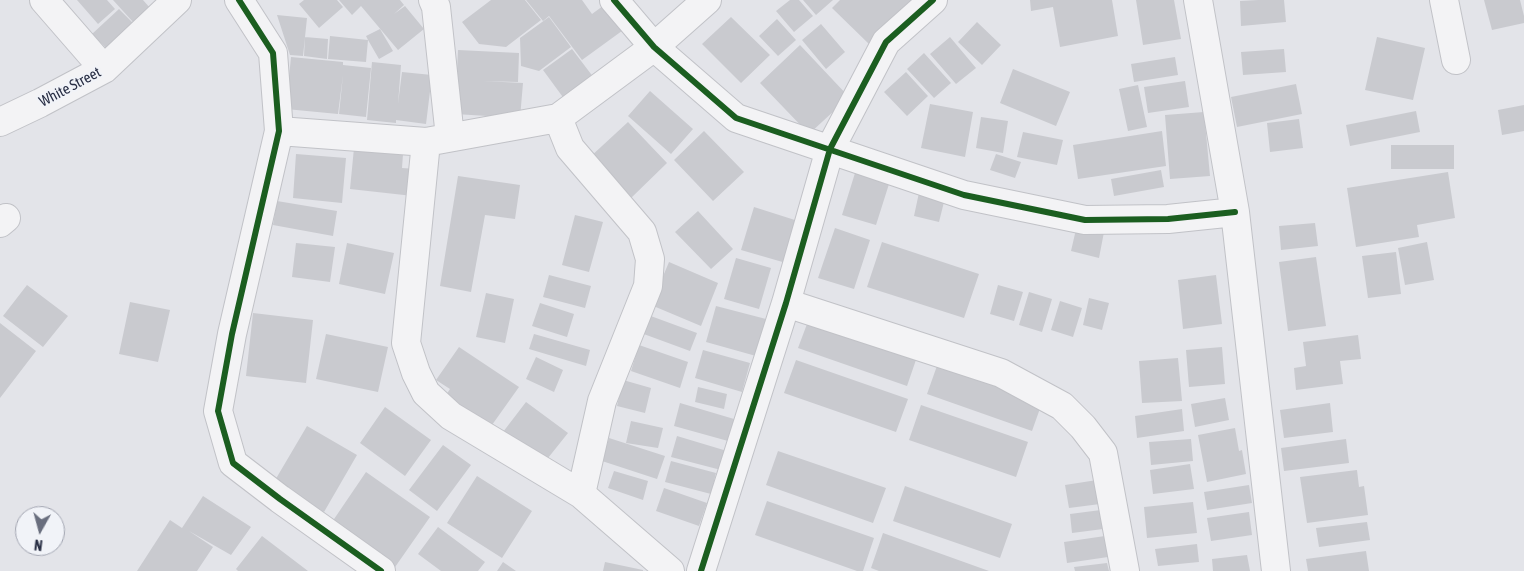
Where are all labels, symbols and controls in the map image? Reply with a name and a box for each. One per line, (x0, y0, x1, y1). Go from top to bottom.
street label: White Street (36, 63, 104, 111)
north arrow (15, 506, 65, 556)
text: N (33, 536, 43, 553)

